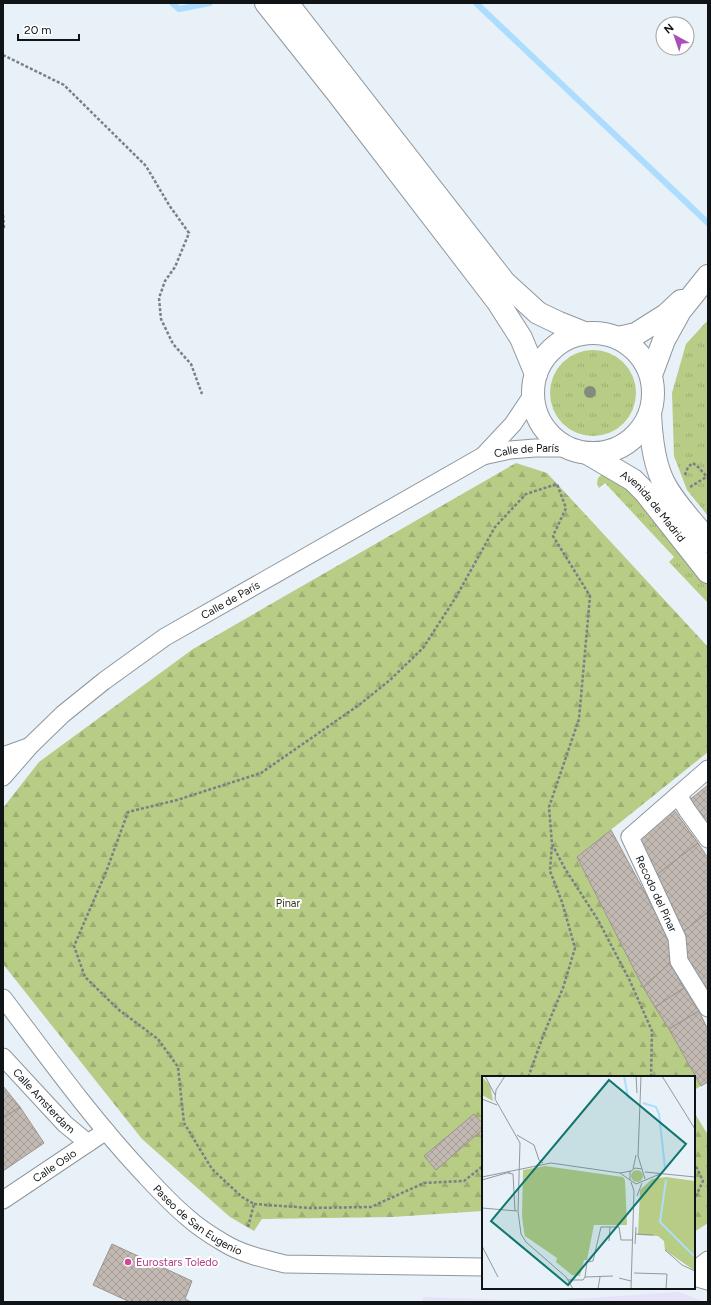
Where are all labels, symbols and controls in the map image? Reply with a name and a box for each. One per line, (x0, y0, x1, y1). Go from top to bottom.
scale bar (18, 16, 79, 42)
north arrow (655, 16, 695, 56)
text: N (661, 21, 676, 36)
text: 20 m (24, 23, 52, 37)
street label: Calle de París (493, 442, 559, 460)
street label: Avenida de Madrid (618, 468, 688, 545)
street label: Calle de París (199, 578, 262, 622)
street label: Recodo del Pinar (633, 854, 679, 934)
park label: Pinar (276, 897, 300, 910)
street label: Calle Amsterdam (10, 1066, 77, 1136)
inset map (482, 1076, 695, 1289)
street label: Calle Oslo (31, 1147, 79, 1185)
street label: Paseo de San Eugenio (150, 1182, 244, 1258)
place label: Eurostars Toledo (136, 1256, 218, 1269)
marker: Eurostars Toledo (123, 1257, 133, 1267)

